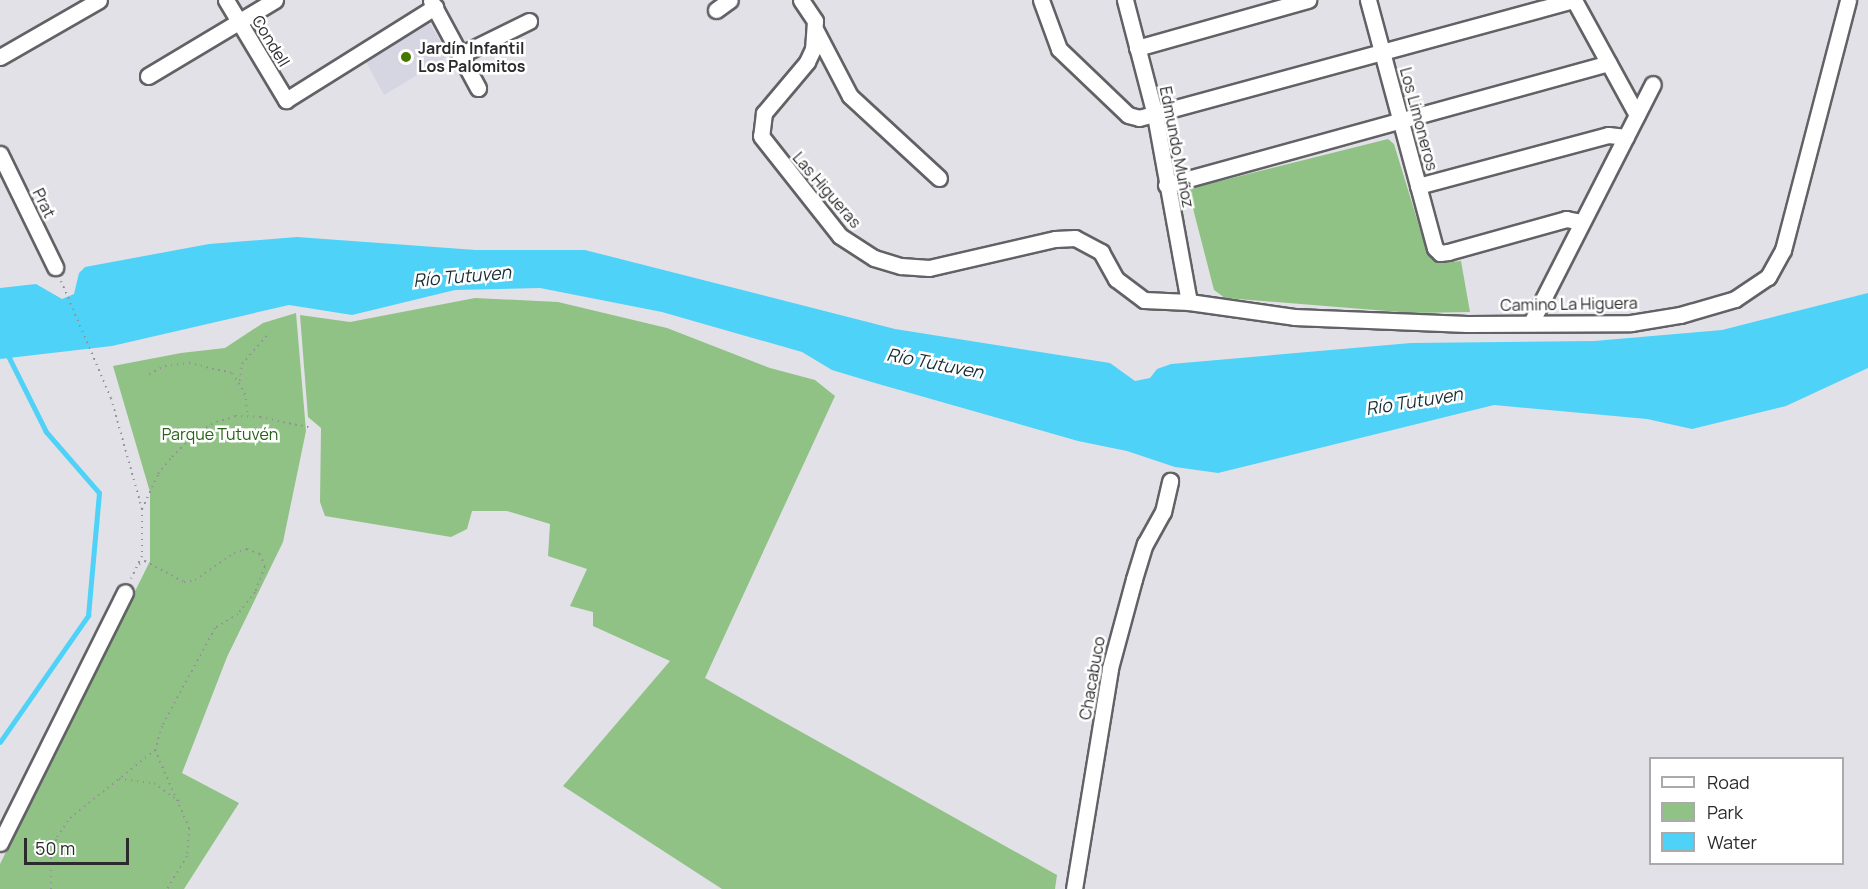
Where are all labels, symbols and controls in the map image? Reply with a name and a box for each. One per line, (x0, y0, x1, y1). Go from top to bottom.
street label: Condell (248, 12, 294, 70)
place label: Jardín Infantil Los Palomitos (418, 38, 525, 76)
marker: Jardín Infantil Los Palomitos (399, 50, 413, 64)
street label: Los Limoneros (1396, 65, 1442, 173)
street label: Edmundo Muñoz (1156, 85, 1198, 209)
street label: Las Higueras (789, 148, 865, 232)
street label: Prat (29, 185, 59, 221)
water label: Río Tutuven (412, 261, 512, 291)
street label: Camino La Higuera (1500, 293, 1638, 315)
water label: Río Tutuven (885, 343, 985, 383)
water label: Río Tutuven (1364, 383, 1464, 419)
park label: Parque Tutuvén (162, 424, 278, 444)
street label: Chacabuco (1075, 635, 1109, 721)
legend (1649, 757, 1844, 865)
text: Road (1707, 770, 1750, 794)
text: Park (1707, 800, 1743, 824)
scale bar (27, 826, 132, 864)
text: Water (1707, 830, 1757, 854)
text: 50 m (35, 836, 75, 860)

